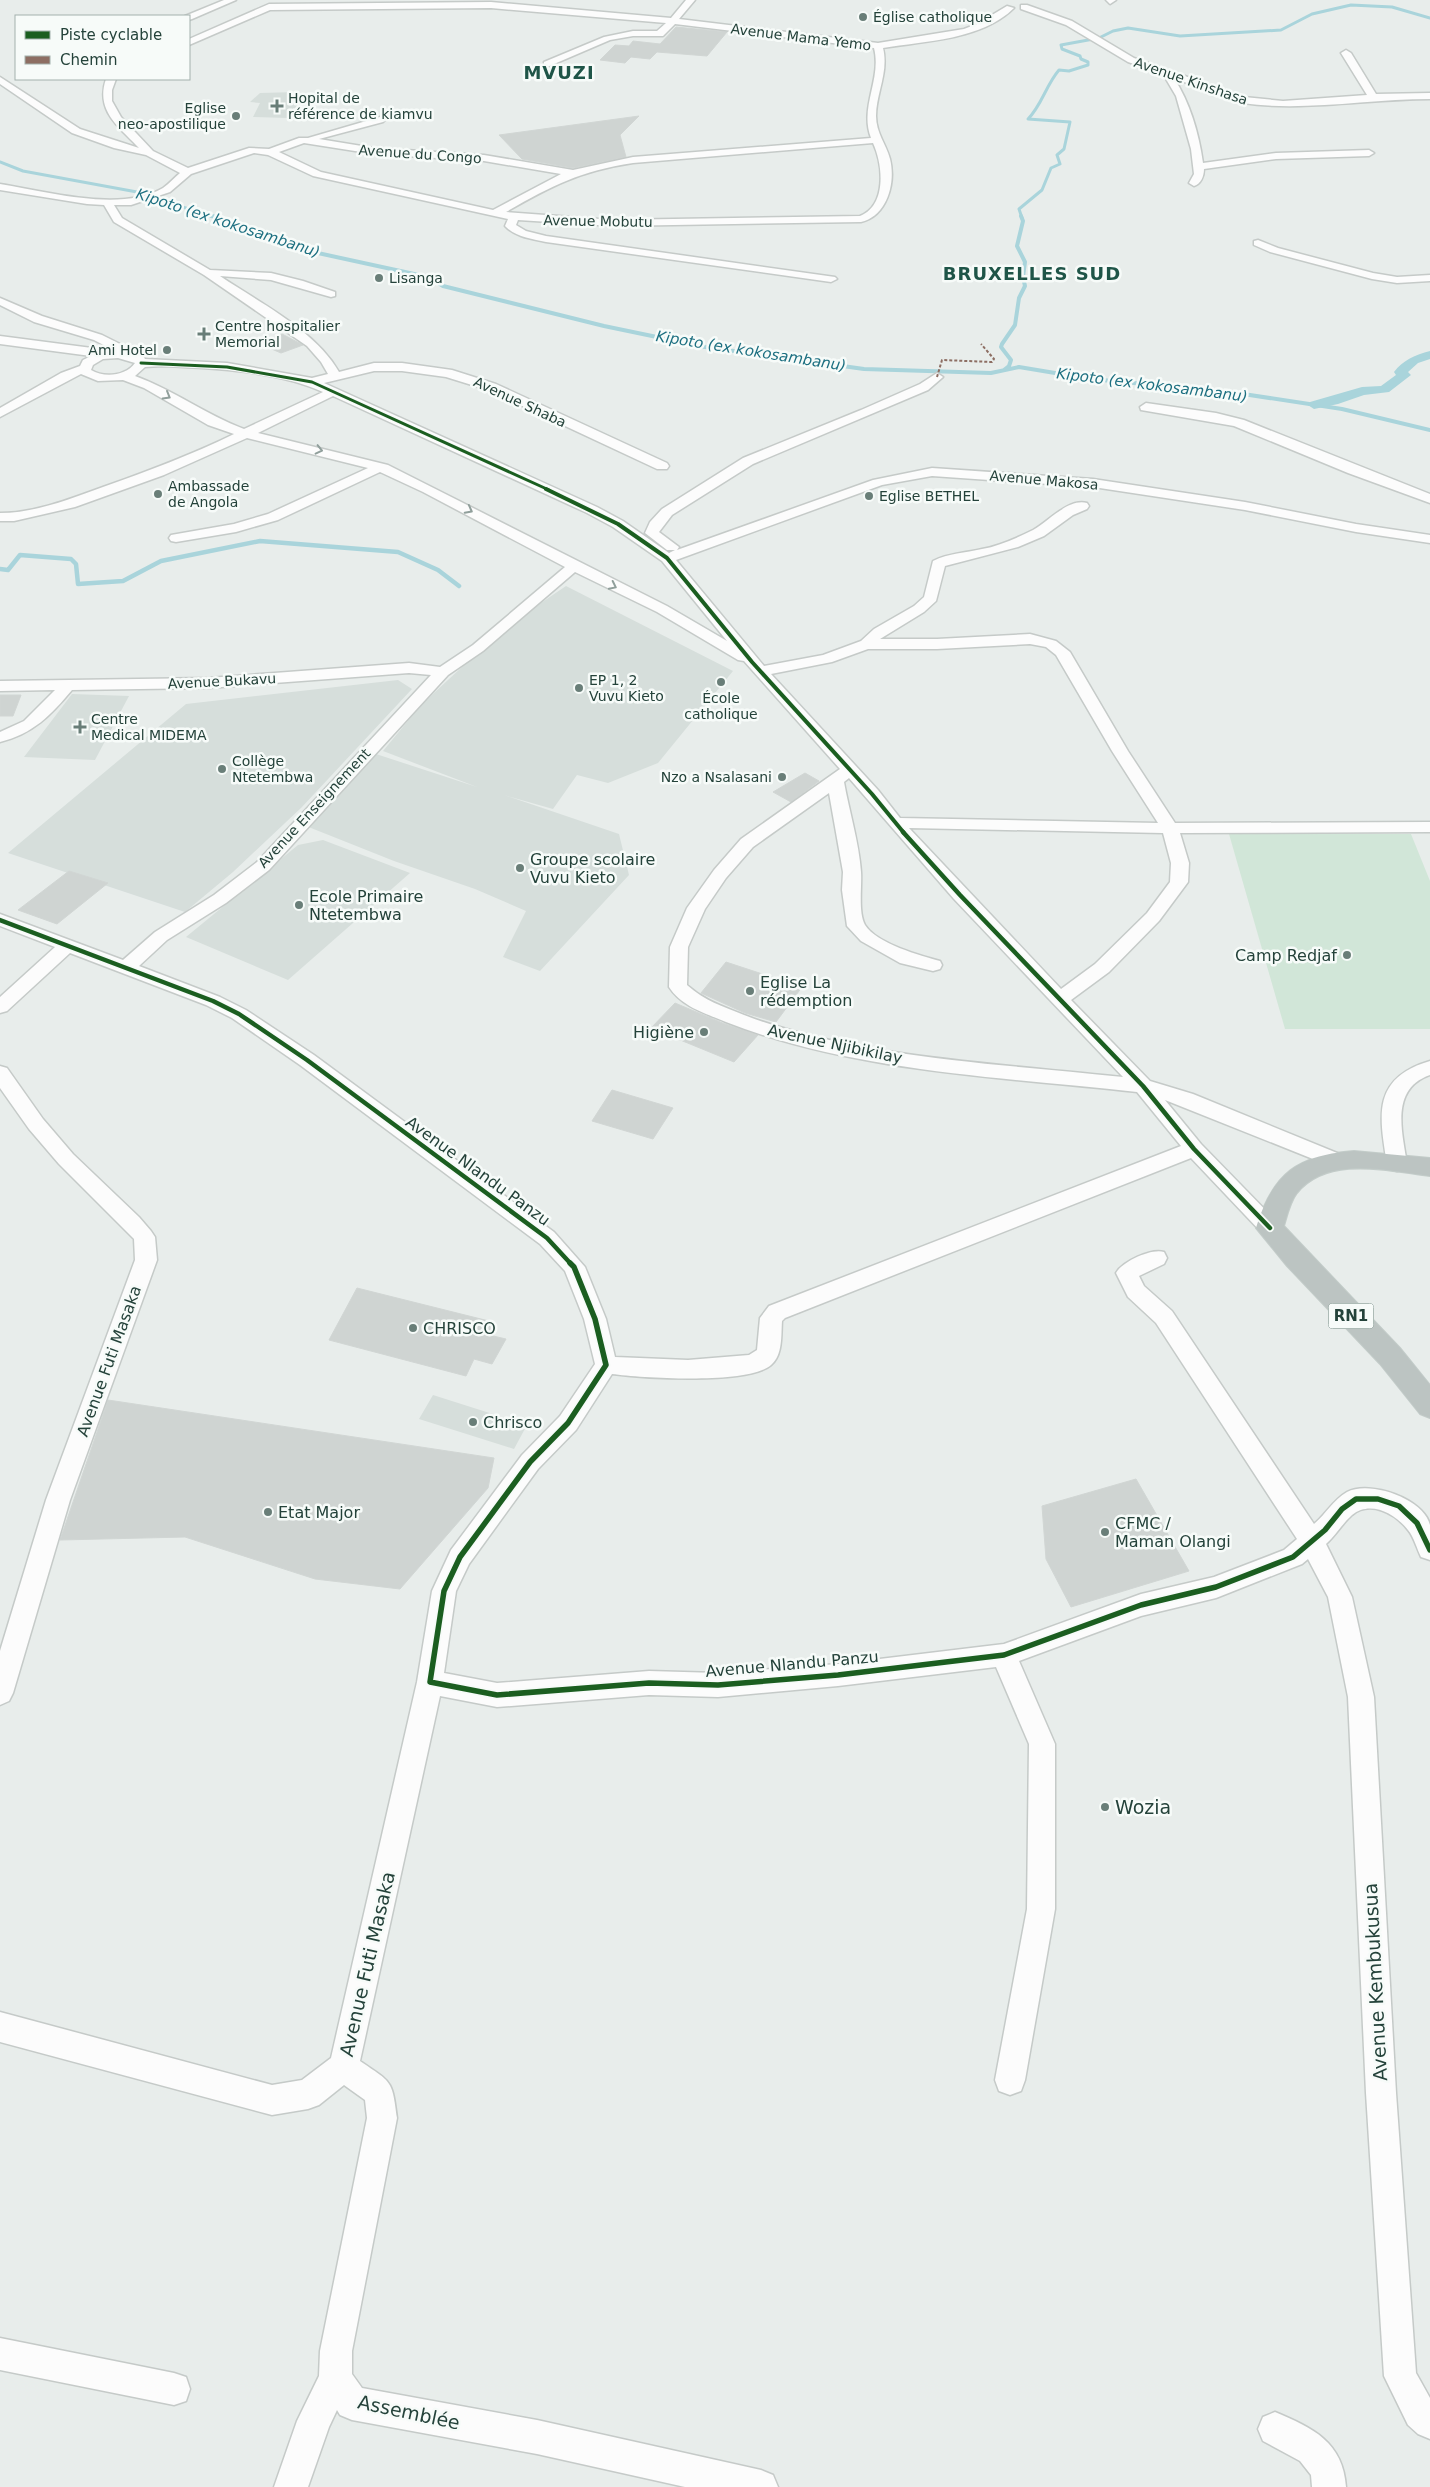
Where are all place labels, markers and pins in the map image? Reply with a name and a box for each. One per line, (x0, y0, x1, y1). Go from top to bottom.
place label: Église catholique (873, 9, 992, 25)
marker: Église catholique (857, 11, 869, 23)
place label: Hopital de référence de kiamvu (288, 90, 433, 122)
marker: Hopital de référence de kiamvu (270, 99, 284, 113)
place label: Eglise neo-apostilique (118, 100, 226, 132)
marker: Eglise neo-apostilique (230, 110, 242, 122)
place label: Lisanga (389, 270, 443, 286)
marker: Lisanga (373, 272, 385, 284)
place label: Centre hospitalier Memorial (215, 318, 340, 350)
marker: Centre hospitalier Memorial (197, 327, 211, 341)
place label: Ami Hotel (88, 342, 157, 358)
marker: Ami Hotel (161, 344, 173, 356)
place label: Ambassade de Angola (168, 478, 249, 510)
marker: Ambassade de Angola (152, 488, 164, 500)
place label: Eglise BETHEL (879, 488, 979, 504)
marker: Eglise BETHEL (863, 490, 875, 502)
place label: EP 1, 2 Vuvu Kieto (589, 672, 664, 704)
marker: École catholique (715, 676, 727, 688)
marker: EP 1, 2 Vuvu Kieto (573, 682, 585, 694)
place label: École catholique (684, 690, 758, 722)
place label: Centre Medical MIDEMA (91, 711, 207, 743)
marker: Centre Medical MIDEMA (73, 720, 87, 734)
place label: Collège Ntetembwa (232, 753, 313, 785)
marker: Collège Ntetembwa (216, 763, 228, 775)
place label: Nzo a Nsalasani (661, 769, 772, 785)
marker: Nzo a Nsalasani (776, 771, 788, 783)
place label: Groupe scolaire Vuvu Kieto (530, 850, 655, 887)
marker: Groupe scolaire Vuvu Kieto (514, 862, 526, 874)
place label: Ecole Primaire Ntetembwa (309, 887, 423, 924)
marker: Ecole Primaire Ntetembwa (293, 899, 305, 911)
place label: Camp Redjaf (1235, 946, 1337, 965)
marker: Camp Redjaf (1341, 949, 1353, 961)
place label: Eglise La rédemption (760, 973, 852, 1010)
marker: Eglise La rédemption (744, 985, 756, 997)
place label: Higiène (633, 1023, 694, 1042)
marker: Higiène (698, 1026, 710, 1038)
place label: CHRISCO (423, 1319, 496, 1338)
marker: CHRISCO (407, 1322, 419, 1334)
place label: Chrisco (483, 1413, 542, 1432)
marker: Chrisco (467, 1416, 479, 1428)
place label: Etat Major (278, 1503, 360, 1522)
marker: Etat Major (262, 1506, 274, 1518)
place label: CFMC / Maman Olangi (1115, 1514, 1231, 1551)
marker: CFMC / Maman Olangi (1099, 1526, 1111, 1538)
place label: Wozia (1115, 1796, 1171, 1818)
marker: Wozia (1099, 1801, 1111, 1813)

